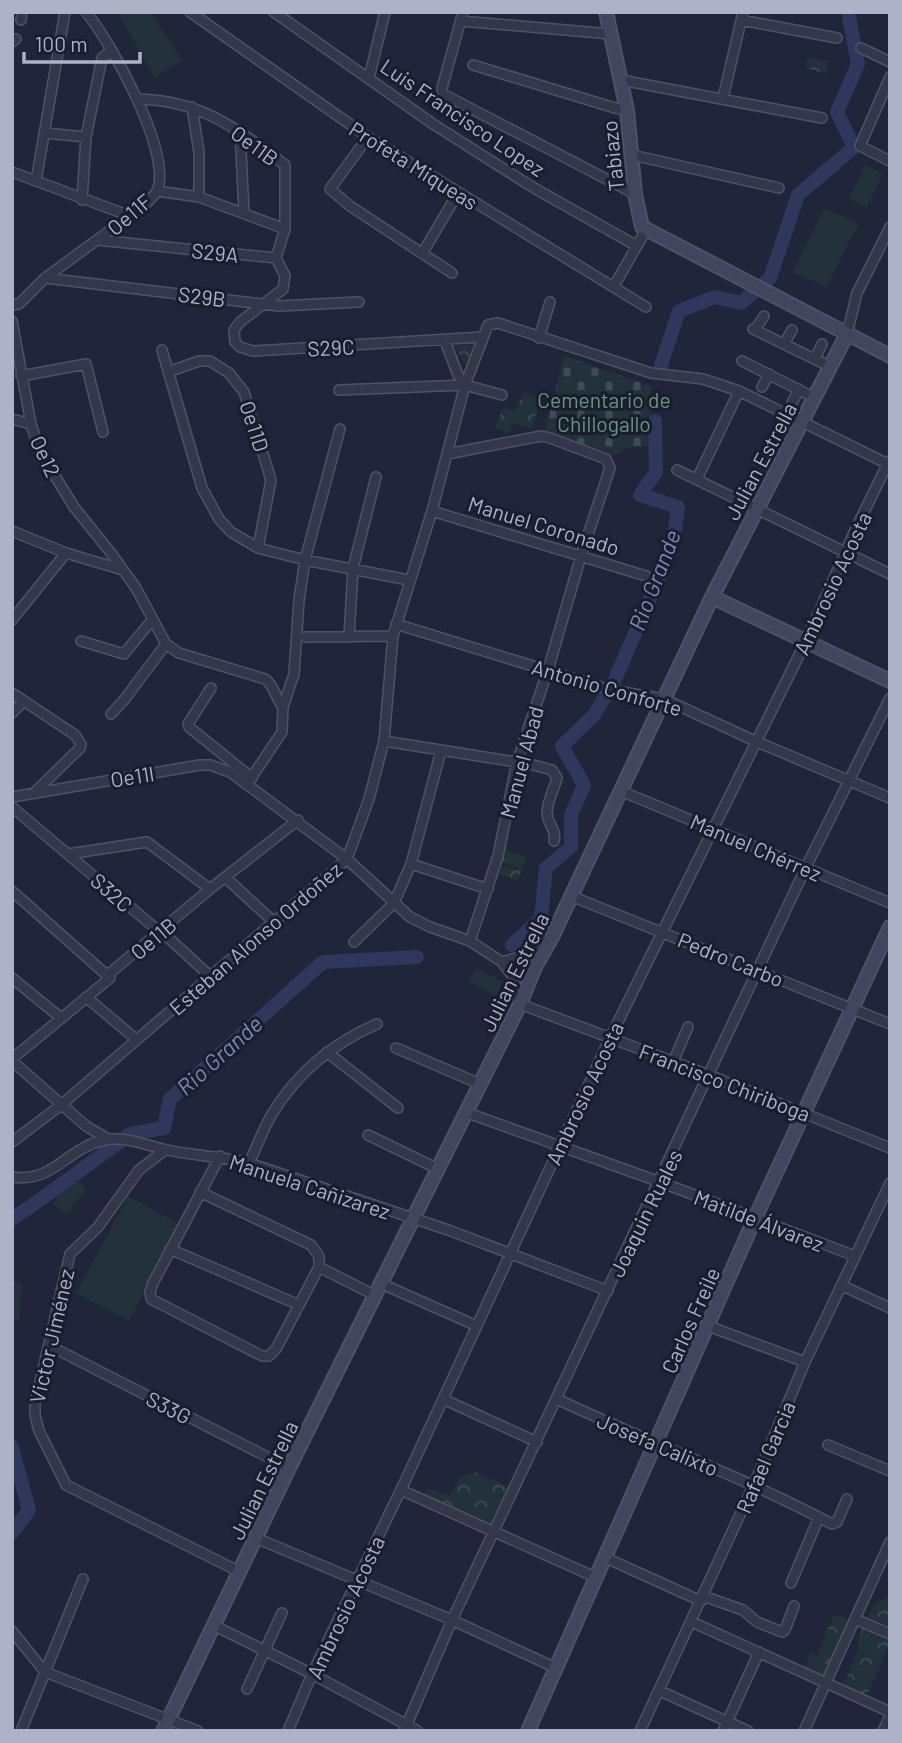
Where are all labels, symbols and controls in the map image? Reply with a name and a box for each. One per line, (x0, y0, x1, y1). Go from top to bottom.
scale bar (24, 21, 140, 65)
text: 100 m (35, 31, 88, 56)
street label: Luis Francisco Lopez (376, 53, 550, 181)
street label: Profeta Miqueas (345, 116, 483, 214)
street label: Oe11B (227, 120, 283, 170)
street label: Tabiazo (596, 120, 628, 192)
street label: Oe11F (101, 188, 157, 240)
street label: S29A (190, 237, 240, 267)
street label: S29B (177, 281, 227, 311)
street label: S29C (307, 333, 355, 361)
park label: Cementario de Chillogallo (537, 387, 671, 436)
street label: Oe11D (235, 397, 275, 455)
street label: Julian Estrella (719, 398, 801, 524)
street label: Oe12 (26, 431, 66, 481)
street label: Manuel Coronado (465, 490, 623, 560)
street label: Ambrosio Acosta (788, 508, 876, 658)
water label: Rio Grande (622, 526, 686, 634)
street label: Antonio Conforte (529, 654, 685, 720)
street label: Manuel Abad (494, 703, 548, 821)
street label: Oe11l (108, 760, 156, 792)
street label: Manuel Chérrez (687, 808, 825, 886)
street label: Esteban Alonso Ordoñez (164, 856, 346, 1020)
street label: S32C (86, 867, 138, 917)
street label: Julian Estrella (474, 908, 554, 1036)
street label: Oe11B (125, 912, 181, 964)
street label: Pedro Carbo (675, 926, 787, 992)
water label: Rio Grande (170, 1009, 268, 1101)
street label: Ambrosio Acosta (540, 1018, 628, 1168)
street label: Francisco Chiriboga (636, 1038, 814, 1126)
street label: Joaquin Ruales (603, 1145, 687, 1281)
street label: Manuela Cañizarez (227, 1148, 393, 1224)
street label: Matilde Álvarez (691, 1184, 827, 1256)
street label: Carlos Freile (656, 1263, 724, 1377)
street label: Victor Jiménez (23, 1267, 79, 1405)
street label: S33G (142, 1385, 196, 1429)
street label: Rafael Garcia (730, 1397, 800, 1517)
street label: Josefa Calixto (594, 1407, 722, 1481)
street label: Julian Estrella (223, 1416, 303, 1544)
street label: Ambrosio Acosta (301, 1532, 389, 1682)

